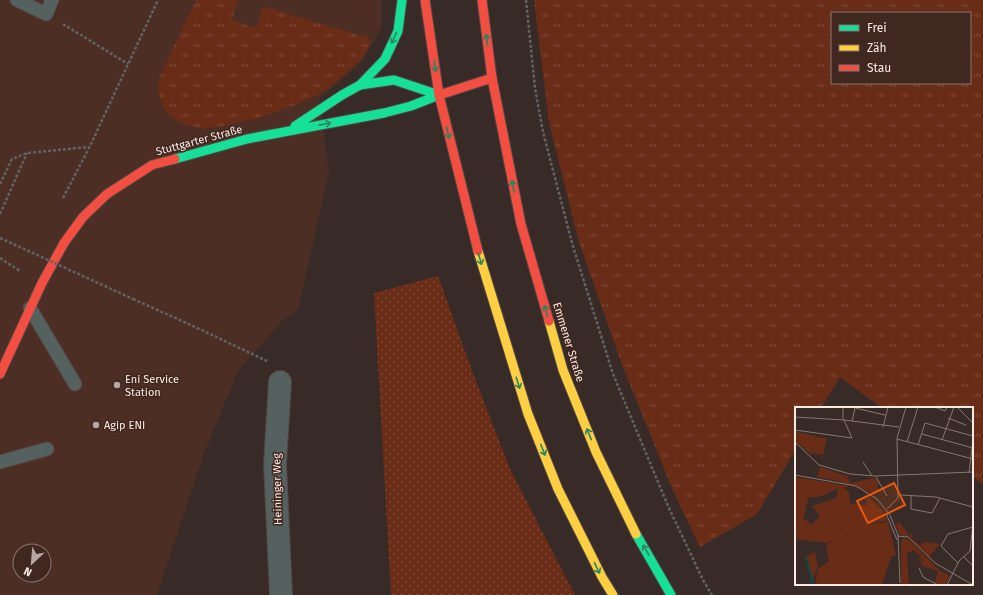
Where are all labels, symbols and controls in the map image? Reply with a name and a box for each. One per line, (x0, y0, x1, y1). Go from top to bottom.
legend (831, 12, 971, 84)
text: Frei (867, 21, 887, 35)
one-way arrow (390, 32, 397, 44)
one-way arrow (483, 34, 491, 47)
text: Zäh (867, 41, 887, 55)
one-way arrow (431, 59, 439, 72)
text: Stau (867, 61, 891, 75)
one-way arrow (319, 120, 332, 128)
street label: Stuttgarter Straße (154, 123, 244, 158)
one-way arrow (445, 126, 452, 139)
one-way arrow (509, 179, 517, 192)
one-way arrow (477, 252, 484, 265)
street label: Emmener Straße (550, 301, 587, 384)
one-way arrow (542, 305, 549, 318)
place label: Eni Service Station (125, 373, 179, 399)
one-way arrow (515, 377, 523, 389)
marker: Eni Service Station (112, 380, 122, 390)
inset map (795, 407, 973, 585)
place label: Agip ENI (104, 419, 145, 432)
marker: Agip ENI (91, 420, 101, 430)
one-way arrow (584, 428, 592, 440)
one-way arrow (539, 443, 547, 455)
street label: Heininger Weg (270, 453, 285, 525)
north arrow (12, 543, 52, 583)
one-way arrow (641, 545, 649, 557)
one-way arrow (594, 561, 602, 573)
text: N (22, 564, 34, 579)

